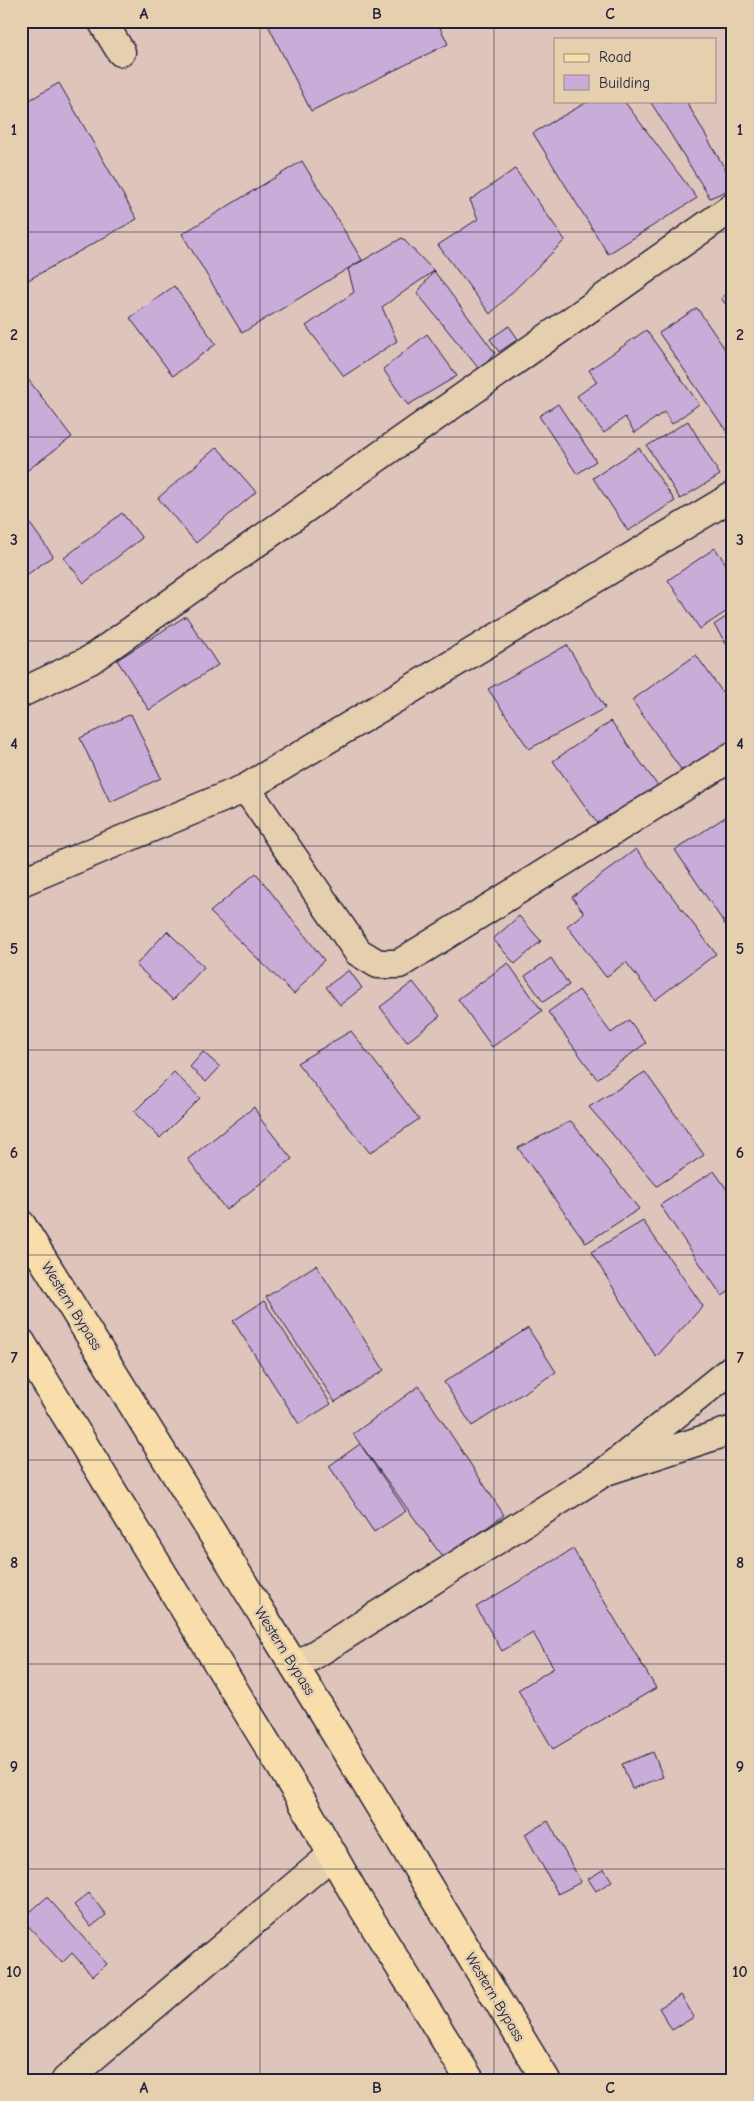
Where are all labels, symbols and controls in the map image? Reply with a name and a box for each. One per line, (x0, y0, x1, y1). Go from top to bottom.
text: A (140, 5, 149, 23)
text: B (372, 5, 382, 23)
text: C (605, 5, 615, 23)
legend (554, 38, 716, 102)
text: Road (599, 48, 631, 66)
text: Building (599, 74, 650, 92)
text: 1 (11, 121, 17, 139)
text: 1 (737, 121, 743, 139)
text: 2 (10, 326, 18, 344)
text: 2 (736, 326, 744, 344)
text: 3 (10, 531, 18, 549)
text: 3 (736, 531, 744, 549)
text: 4 (10, 735, 18, 753)
text: 4 (736, 735, 744, 753)
text: 5 (10, 940, 18, 958)
text: 5 (736, 940, 744, 958)
text: 6 (10, 1144, 18, 1162)
text: 6 (736, 1144, 744, 1162)
street label: Western Bypass (38, 1259, 106, 1353)
text: 7 (10, 1349, 18, 1367)
text: 7 (736, 1349, 744, 1367)
text: 8 (10, 1554, 18, 1572)
text: 8 (736, 1554, 744, 1572)
street label: Western Bypass (251, 1604, 319, 1698)
text: 9 (10, 1758, 18, 1776)
text: 9 (736, 1758, 744, 1776)
street label: Western Bypass (461, 1949, 529, 2045)
text: 10 (6, 1963, 22, 1981)
text: 10 (732, 1963, 748, 1981)
text: A (140, 2079, 149, 2097)
text: B (372, 2079, 382, 2097)
text: C (605, 2079, 615, 2097)

